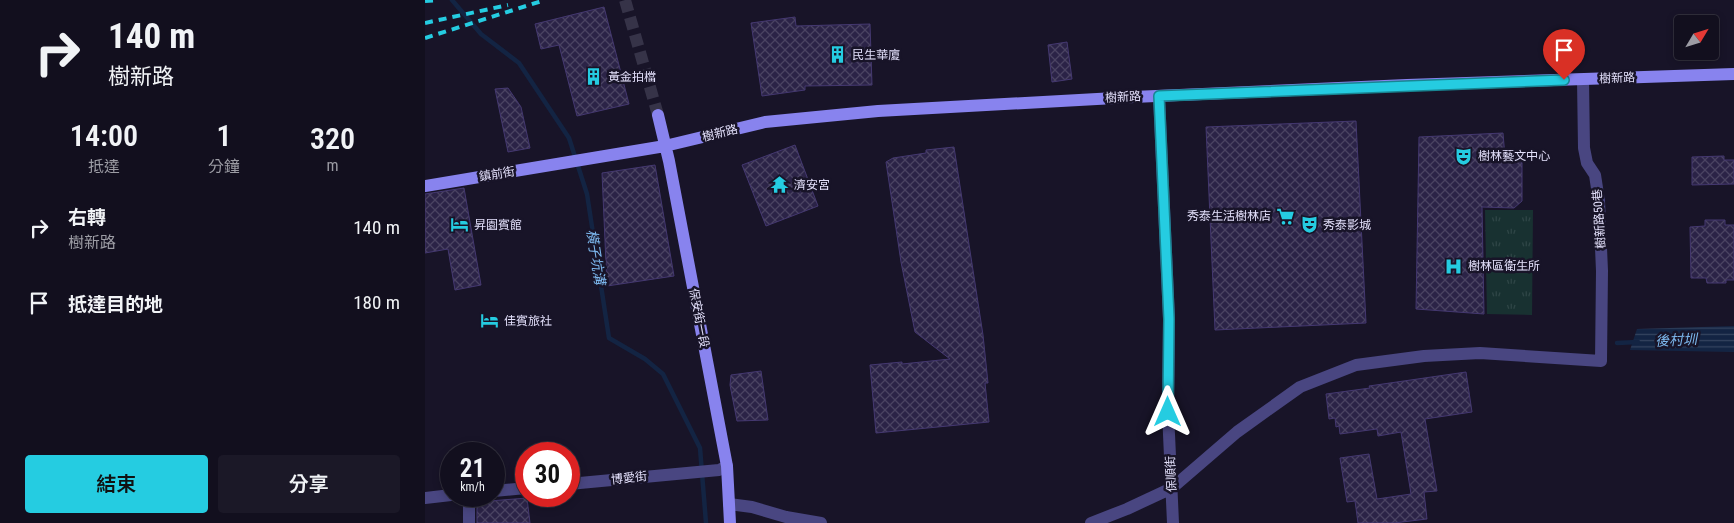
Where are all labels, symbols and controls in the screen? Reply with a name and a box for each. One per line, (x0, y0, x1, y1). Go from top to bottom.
north arrow (1674, 15, 1719, 60)
map controls (1674, 15, 1719, 60)
text: 140 m (108, 16, 195, 57)
icon: right (25, 20, 90, 85)
pin (1543, 29, 1585, 80)
icon: arrive (1550, 36, 1578, 64)
building icon: 民生華廈 (828, 45, 848, 65)
place label: 民生華廈 (852, 48, 900, 62)
text: 樹新路 (108, 64, 174, 89)
building icon: 黃金拍檔 (584, 67, 604, 87)
place label: 黃金拍檔 (608, 70, 656, 84)
street label: 樹新路 (1599, 70, 1635, 86)
street label: 樹新路 (1105, 89, 1141, 105)
text: 14:00 (70, 118, 138, 153)
text: 1 (216, 118, 232, 153)
text: 320 (310, 121, 355, 156)
street label: 樹新路 (701, 122, 739, 144)
theatre icon: 樹林藝文中心 (1454, 146, 1474, 166)
place label: 樹林藝文中心 (1478, 149, 1550, 163)
text: m (326, 156, 339, 175)
text: 抵達 (88, 157, 120, 176)
text: 分鐘 (208, 157, 240, 176)
street label: 鎮前街 (478, 164, 516, 184)
temple icon: 濟安宮 (770, 175, 790, 195)
place label: 濟安宮 (794, 178, 830, 192)
street label: 樹新路50巷 (1590, 189, 1608, 249)
text: 右轉 (68, 206, 106, 229)
supermarket icon: 秀泰生活樹林店 (1275, 206, 1295, 226)
place label: 秀泰生活樹林店 (1187, 209, 1271, 223)
icon: right (25, 214, 53, 242)
hotel icon: 昇園賓館 (450, 215, 470, 235)
theatre icon: 秀泰影城 (1299, 215, 1319, 235)
text: 140 m (353, 216, 400, 239)
place label: 昇園賓館 (474, 218, 522, 232)
place label: 秀泰影城 (1323, 218, 1371, 232)
water label: 橫子坑溝 (584, 228, 609, 288)
text: 樹新路 (68, 233, 116, 252)
hospital icon: 樹林區衛生所 (1444, 256, 1464, 276)
place label: 樹林區衛生所 (1468, 259, 1540, 273)
street label: 保安街一段 (686, 287, 712, 349)
icon: arrive (25, 289, 53, 317)
text: 180 m (353, 291, 400, 314)
text: 抵達目的地 (68, 293, 163, 316)
hotel icon: 佳賓旅社 (480, 311, 500, 331)
place label: 佳賓旅社 (504, 314, 552, 328)
water label: 後村圳 (1655, 331, 1699, 349)
position arrow (1141, 385, 1193, 437)
speed limit sign: 30 (515, 442, 580, 507)
text: 21 (460, 454, 485, 483)
button: 結束 (25, 455, 208, 513)
button: 分享 (218, 455, 400, 513)
street label: 保順街 (1163, 456, 1179, 492)
street label: 博愛街 (610, 469, 648, 487)
text: km/h (460, 480, 485, 494)

